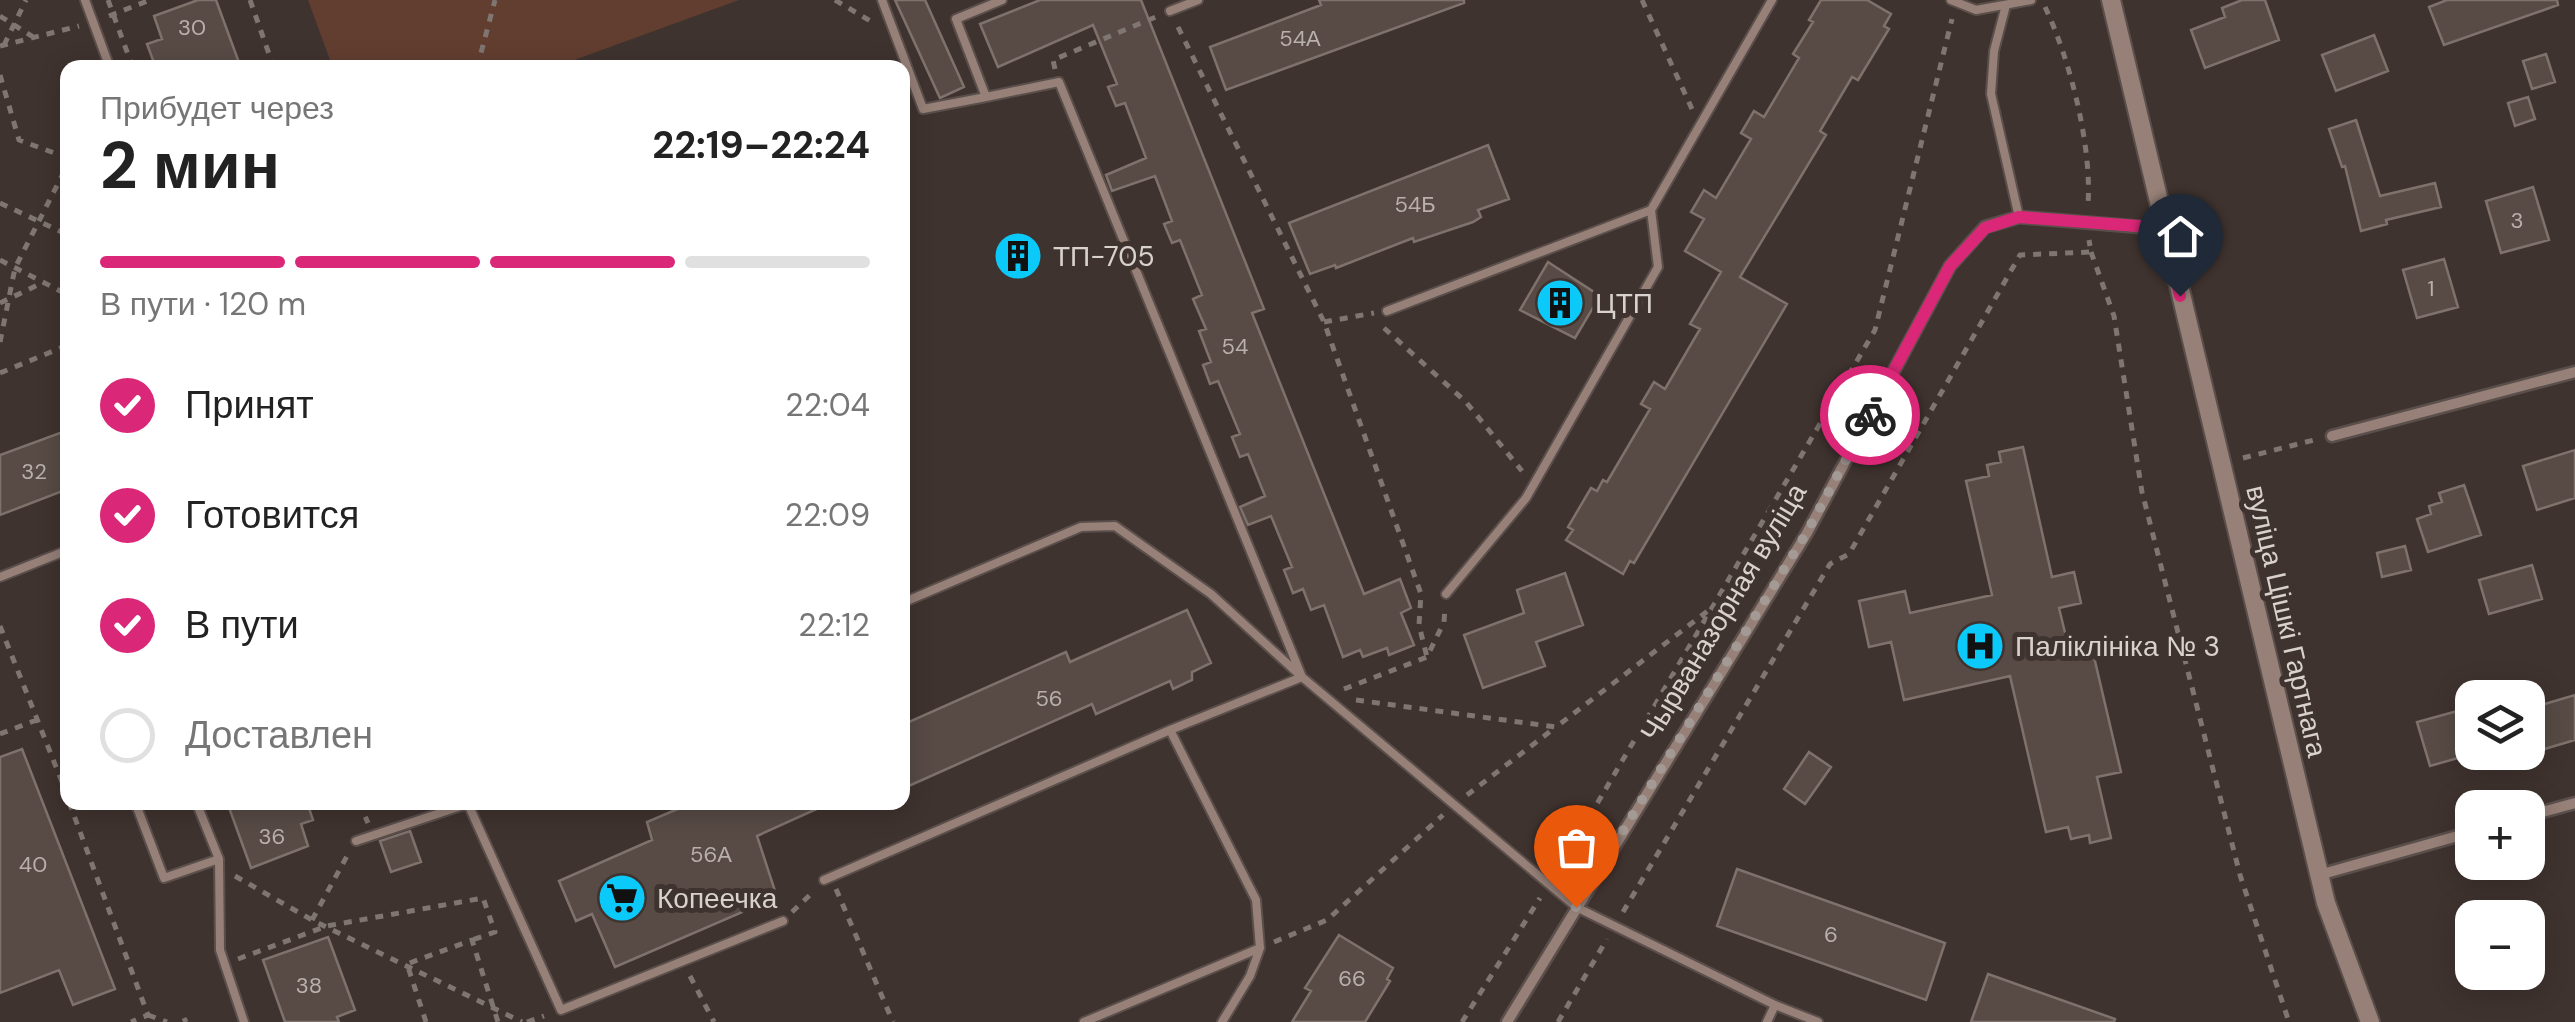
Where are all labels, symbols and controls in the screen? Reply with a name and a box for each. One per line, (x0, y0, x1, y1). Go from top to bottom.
house number: 30 (178, 13, 206, 42)
house number: 54А (1279, 24, 1321, 53)
text: Прибудет через (100, 87, 334, 129)
text: 22:19–22:24 (652, 120, 870, 170)
text: 2 мин (100, 124, 280, 208)
house number: 54Б (1394, 190, 1436, 219)
pin (2138, 194, 2223, 297)
house number: 3 (2510, 206, 2524, 235)
icon: home (2153, 209, 2208, 264)
building icon: ТП-705 (992, 230, 1044, 282)
place label: ТП-705 (1053, 238, 1155, 275)
house number: 1 (2428, 274, 2434, 303)
building icon: ЦТП (1534, 277, 1586, 329)
text: В пути · 120 m (100, 283, 306, 325)
place label: ЦТП (1595, 285, 1653, 322)
house number: 54 (1222, 332, 1248, 361)
courier (1820, 365, 1920, 465)
icon: check (100, 378, 155, 433)
text: Принят (185, 380, 314, 430)
text: 22:04 (785, 384, 870, 426)
icon: bike (1843, 388, 1898, 443)
house number: 32 (21, 457, 47, 486)
street label: Чырваназорная вуліца (1632, 476, 1815, 748)
street label: вуліца Цішкі Гартнага (2237, 482, 2336, 761)
icon: check (100, 488, 155, 543)
text: Готовится (185, 490, 359, 540)
text: 22:09 (785, 494, 870, 536)
icon: check (100, 598, 155, 653)
text: В пути (185, 600, 299, 650)
text: 22:12 (798, 604, 870, 646)
hospital icon: Паліклініка № 3 (1954, 620, 2006, 672)
place label: Паліклініка № 3 (2015, 628, 2220, 665)
map controls (2455, 680, 2545, 990)
button: layers (2455, 680, 2545, 770)
house number: 56 (1035, 684, 1063, 713)
text: Доставлен (185, 710, 373, 760)
button: + (2455, 790, 2545, 880)
pin (1534, 805, 1619, 908)
icon: bag (1549, 820, 1604, 875)
house number: 36 (259, 822, 285, 851)
house number: 56А (690, 840, 732, 869)
house number: 40 (19, 850, 47, 879)
supermarket icon: Копеечка (596, 872, 648, 924)
place label: Копеечка (657, 880, 778, 917)
button: − (2455, 900, 2545, 990)
house number: 6 (1824, 920, 1838, 949)
house number: 66 (1338, 964, 1366, 993)
house number: 38 (296, 971, 322, 1000)

